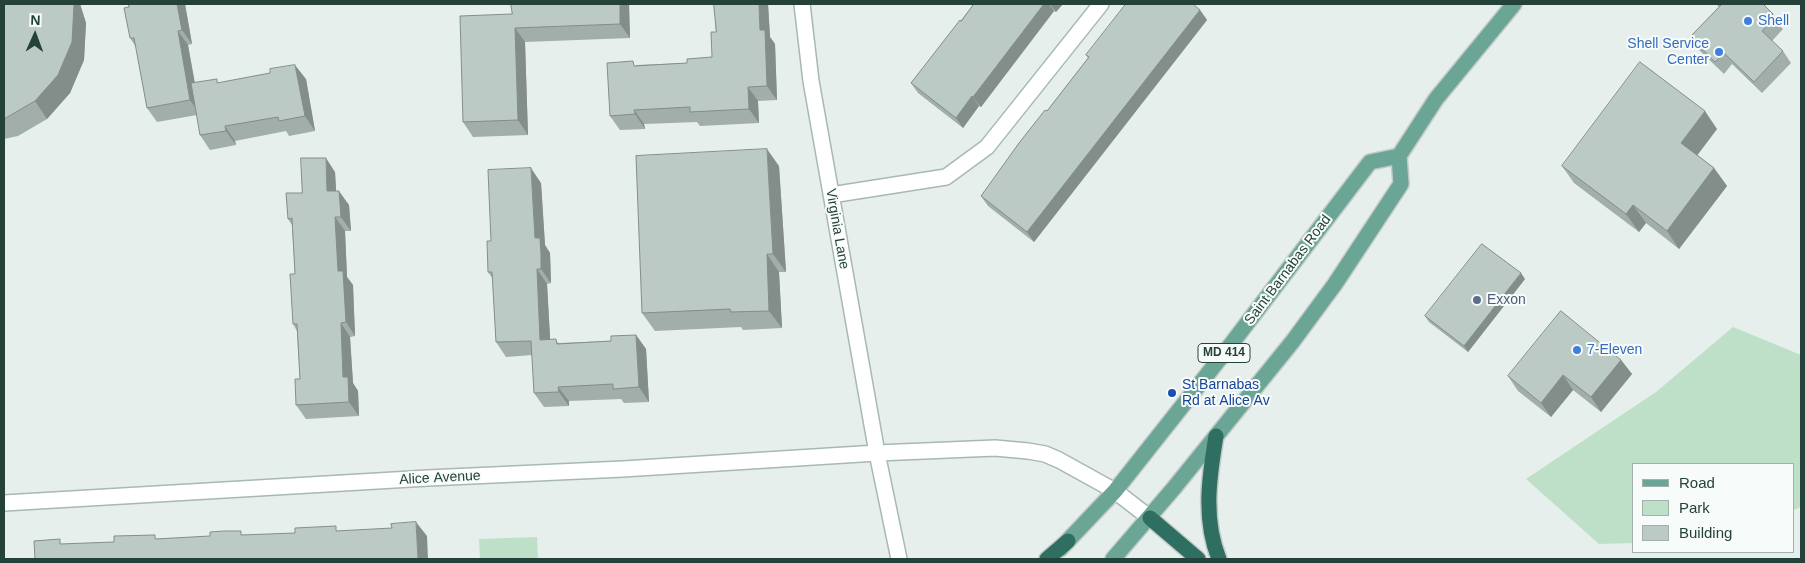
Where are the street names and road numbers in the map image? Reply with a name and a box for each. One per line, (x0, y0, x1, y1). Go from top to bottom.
street label: Virginia Lane (822, 187, 852, 271)
street label: Saint Barnabas Road (1241, 212, 1335, 328)
road number: MD 414 (1198, 343, 1250, 362)
street label: Alice Avenue (399, 467, 481, 489)

